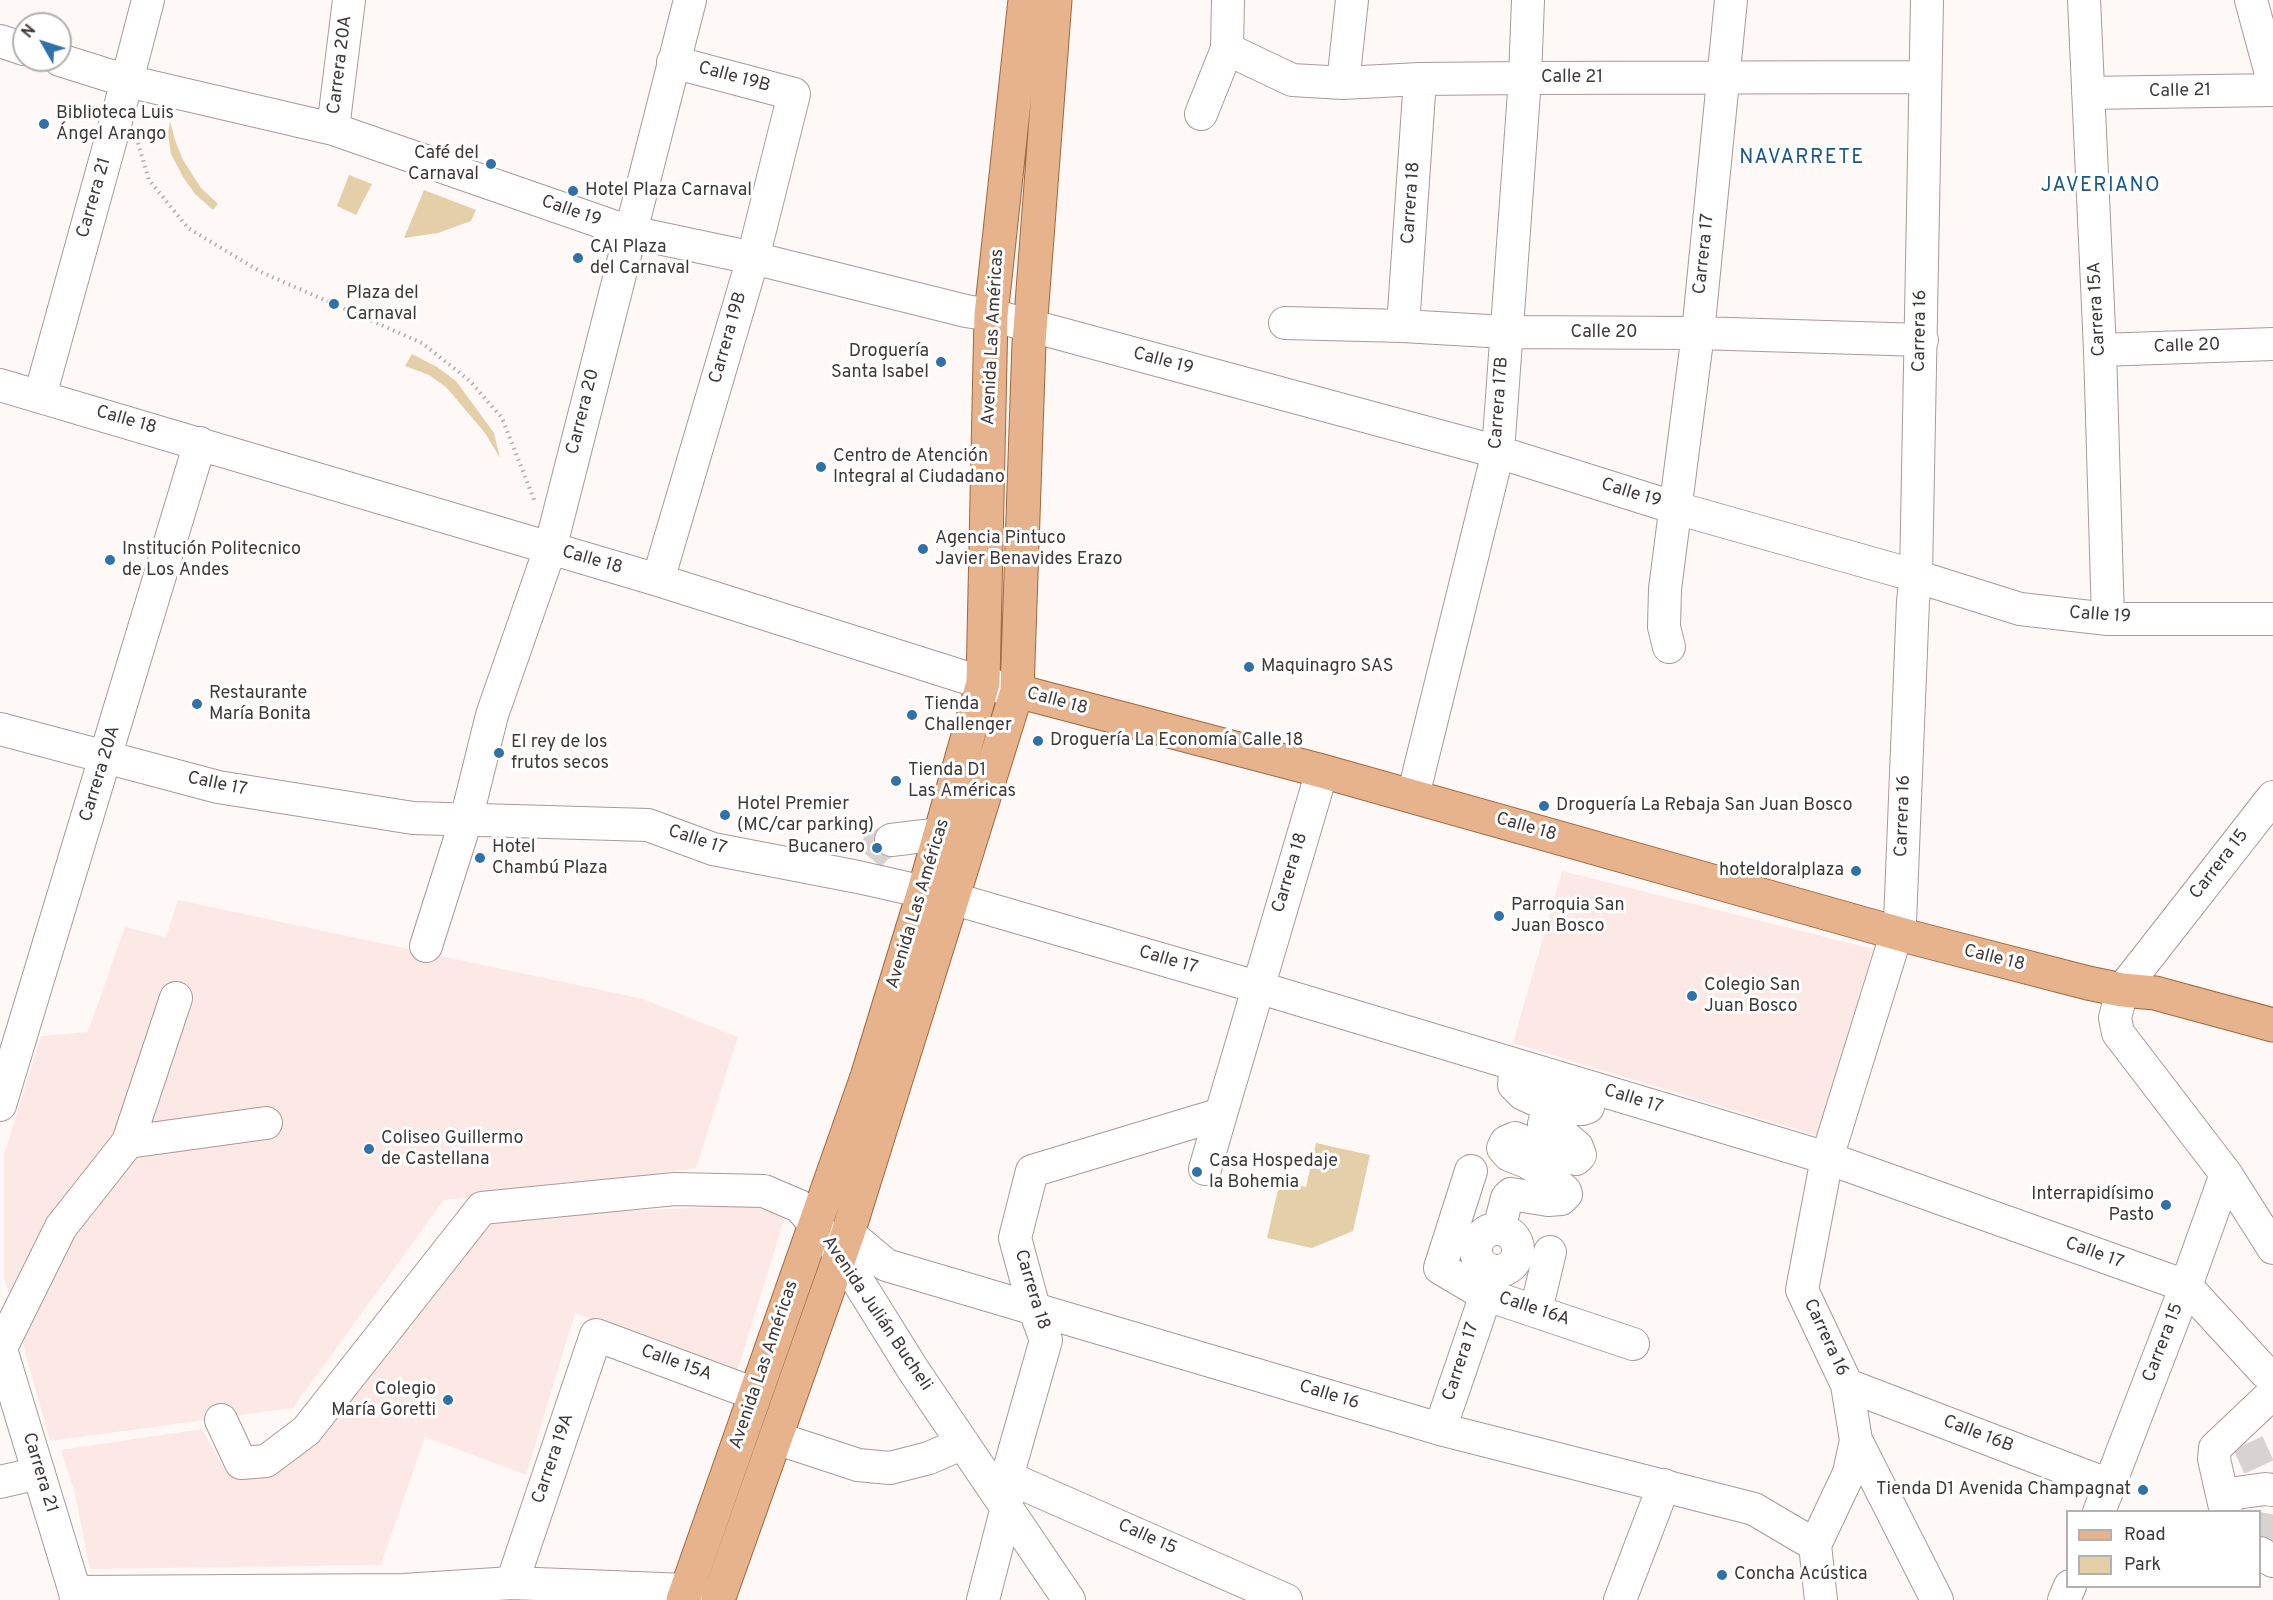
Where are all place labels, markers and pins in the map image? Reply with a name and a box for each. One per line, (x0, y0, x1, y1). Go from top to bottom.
place label: Biblioteca Luis Ángel Arango (56, 103, 174, 146)
marker: Biblioteca Luis Ángel Arango (37, 117, 51, 131)
place label: Café del Carnaval (408, 143, 479, 186)
marker: Café del Carnaval (484, 157, 498, 171)
place label: Hotel Plaza Carnaval (585, 180, 752, 202)
marker: Hotel Plaza Carnaval (566, 184, 580, 198)
place label: CAI Plaza del Carnaval (590, 237, 690, 280)
marker: CAI Plaza del Carnaval (571, 251, 585, 265)
place label: Plaza del Carnaval (346, 283, 419, 326)
marker: Plaza del Carnaval (327, 297, 341, 311)
place label: Droguería Santa Isabel (831, 341, 929, 384)
marker: Droguería Santa Isabel (934, 355, 948, 369)
place label: Centro de Atención Integral al Ciudadano (833, 446, 1005, 488)
marker: Centro de Atención Integral al Ciudadano (814, 460, 828, 474)
place label: Agencia Pintuco Javier Benavides Erazo (935, 528, 1122, 570)
place label: Institución Politecnico de Los Andes (122, 539, 301, 582)
marker: Agencia Pintuco Javier Benavides Erazo (916, 542, 930, 556)
marker: Institución Politecnico de Los Andes (103, 553, 117, 567)
place label: Maquinagro SAS (1261, 656, 1393, 678)
marker: Maquinagro SAS (1242, 660, 1256, 674)
place label: Restaurante María Bonita (209, 683, 311, 726)
place label: Tienda Challenger (924, 694, 1012, 736)
marker: Restaurante María Bonita (190, 697, 204, 711)
marker: Tienda Challenger (905, 708, 919, 722)
place label: Droguería La Economía Calle 18 (1050, 730, 1304, 752)
place label: El rey de los frutos secos (511, 732, 609, 774)
marker: Droguería La Economía Calle 18 (1031, 734, 1045, 748)
marker: El rey de los frutos secos (492, 746, 506, 760)
place label: Tienda D1 Las Américas (908, 760, 1016, 802)
marker: Tienda D1 Las Américas (889, 774, 903, 788)
place label: Hotel Premier (MC/car parking) (737, 794, 874, 836)
place label: Droguería La Rebaja San Juan Bosco (1556, 795, 1852, 817)
marker: Droguería La Rebaja San Juan Bosco (1537, 799, 1551, 813)
marker: Hotel Premier (MC/car parking) (718, 808, 732, 822)
place label: Hotel Chambú Plaza (492, 837, 607, 880)
place label: Bucanero (788, 837, 865, 859)
marker: Bucanero (870, 841, 884, 855)
marker: Hotel Chambú Plaza (473, 851, 487, 865)
place label: hoteldoralplaza (1719, 860, 1844, 882)
marker: hoteldoralplaza (1849, 864, 1863, 878)
place label: Parroquia San Juan Bosco (1511, 895, 1625, 938)
marker: Parroquia San Juan Bosco (1492, 909, 1506, 923)
place label: Colegio San Juan Bosco (1704, 975, 1800, 1018)
marker: Colegio San Juan Bosco (1685, 989, 1699, 1003)
place label: Coliseo Guillermo de Castellana (381, 1128, 523, 1170)
marker: Coliseo Guillermo de Castellana (362, 1142, 376, 1156)
place label: Casa Hospedaje la Bohemia (1209, 1151, 1338, 1194)
marker: Casa Hospedaje la Bohemia (1190, 1165, 1204, 1179)
place label: Interrapidísimo Pasto (2031, 1184, 2154, 1226)
marker: Interrapidísimo Pasto (2159, 1198, 2173, 1212)
place label: Colegio María Goretti (331, 1379, 436, 1422)
marker: Colegio María Goretti (441, 1393, 455, 1407)
place label: Tienda D1 Avenida Champagnat (1876, 1479, 2131, 1501)
marker: Tienda D1 Avenida Champagnat (2136, 1483, 2150, 1497)
place label: Concha Acústica (1734, 1564, 1868, 1586)
marker: Concha Acústica (1715, 1568, 1729, 1582)

